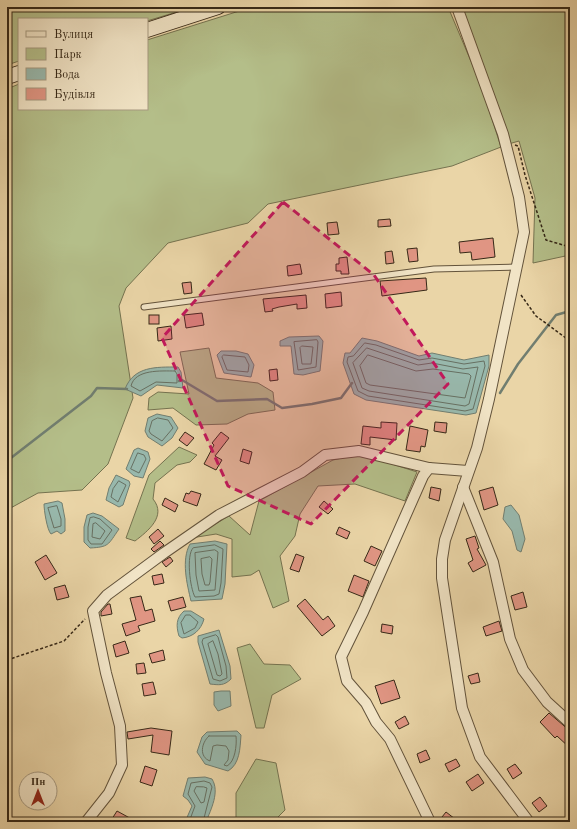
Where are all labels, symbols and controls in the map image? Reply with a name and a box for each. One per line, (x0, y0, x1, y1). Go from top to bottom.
legend (18, 18, 148, 110)
text: Вулиця (54, 29, 93, 41)
text: Парк (54, 49, 82, 61)
text: Вода (54, 69, 80, 81)
text: Будівля (54, 88, 96, 101)
north arrow (18, 771, 58, 811)
text: Пн (30, 777, 46, 788)

